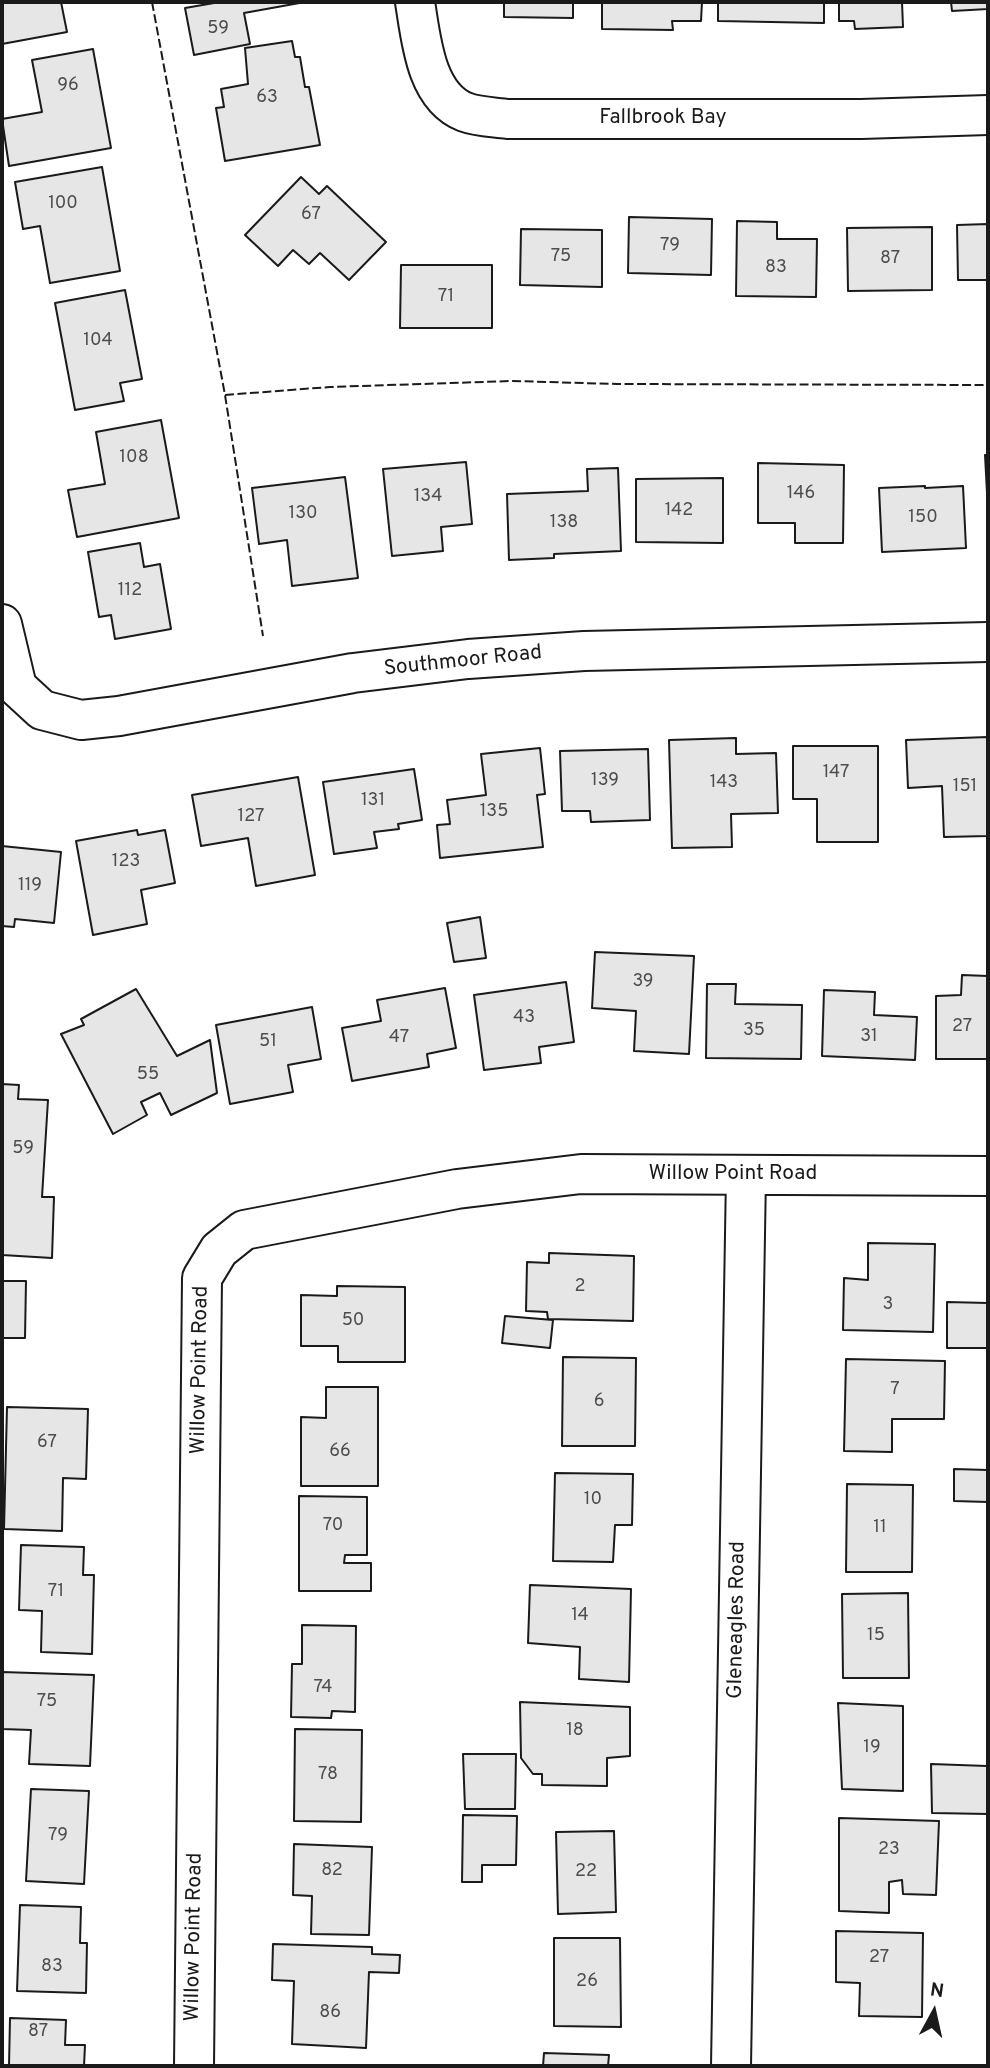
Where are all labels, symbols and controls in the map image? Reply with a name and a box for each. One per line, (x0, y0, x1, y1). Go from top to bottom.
house number: 59 (207, 18, 229, 40)
house number: 96 (57, 75, 79, 97)
house number: 63 (256, 87, 278, 109)
street label: Fallbrook Bay (599, 106, 727, 132)
house number: 100 (48, 193, 78, 215)
house number: 67 (301, 204, 321, 226)
house number: 79 (660, 235, 680, 257)
house number: 75 (551, 246, 571, 268)
house number: 87 (880, 248, 900, 270)
house number: 83 (765, 257, 787, 279)
house number: 71 (438, 286, 454, 308)
house number: 104 (83, 330, 113, 352)
house number: 108 (119, 447, 149, 469)
house number: 146 (787, 483, 815, 505)
house number: 134 (414, 486, 442, 508)
house number: 142 (665, 500, 693, 522)
house number: 130 (289, 503, 317, 525)
house number: 150 (908, 507, 938, 529)
house number: 138 (550, 512, 578, 534)
house number: 112 (118, 580, 142, 602)
street label: Southmoor Road (383, 641, 543, 683)
house number: 147 (823, 762, 849, 784)
house number: 139 (591, 770, 619, 792)
house number: 143 (710, 772, 738, 794)
house number: 151 (953, 776, 977, 798)
house number: 131 (361, 790, 385, 812)
house number: 135 (480, 801, 508, 823)
house number: 127 (238, 806, 264, 828)
house number: 123 (112, 851, 140, 873)
house number: 119 (18, 875, 42, 897)
house number: 39 (632, 971, 654, 993)
house number: 43 (513, 1007, 535, 1029)
house number: 27 (952, 1016, 972, 1038)
house number: 35 (743, 1020, 765, 1042)
house number: 31 (860, 1026, 878, 1048)
house number: 47 (389, 1027, 409, 1049)
house number: 51 (259, 1031, 277, 1053)
house number: 55 (137, 1064, 159, 1086)
house number: 59 (12, 1138, 34, 1160)
street label: Willow Point Road (649, 1162, 817, 1188)
house number: 2 (574, 1276, 586, 1298)
street label: Willow Point Road (187, 1285, 215, 1455)
house number: 3 (883, 1294, 893, 1316)
house number: 50 (342, 1310, 364, 1332)
house number: 7 (890, 1379, 900, 1401)
house number: 6 (594, 1391, 604, 1413)
house number: 67 (37, 1432, 57, 1454)
house number: 66 (329, 1441, 351, 1463)
house number: 10 (584, 1489, 602, 1511)
house number: 70 (323, 1515, 343, 1537)
house number: 11 (873, 1517, 887, 1539)
street label: Gleneagles Road (724, 1541, 752, 1699)
house number: 71 (48, 1581, 64, 1603)
house number: 14 (571, 1605, 589, 1627)
house number: 15 (867, 1625, 885, 1647)
house number: 74 (314, 1677, 332, 1699)
house number: 75 (37, 1691, 57, 1713)
house number: 18 (566, 1720, 584, 1742)
house number: 19 (863, 1737, 881, 1759)
house number: 78 (318, 1764, 338, 1786)
house number: 79 (48, 1825, 68, 1847)
house number: 23 (878, 1839, 900, 1861)
street label: Willow Point Road (181, 1852, 209, 2022)
house number: 82 (321, 1860, 343, 1882)
house number: 22 (575, 1861, 597, 1883)
house number: 27 (869, 1947, 889, 1969)
house number: 83 (41, 1956, 63, 1978)
house number: 26 (576, 1971, 598, 1993)
north arrow (899, 1977, 969, 2047)
text: N (928, 1978, 945, 2004)
house number: 86 (319, 2002, 341, 2024)
house number: 87 (28, 2021, 48, 2043)

